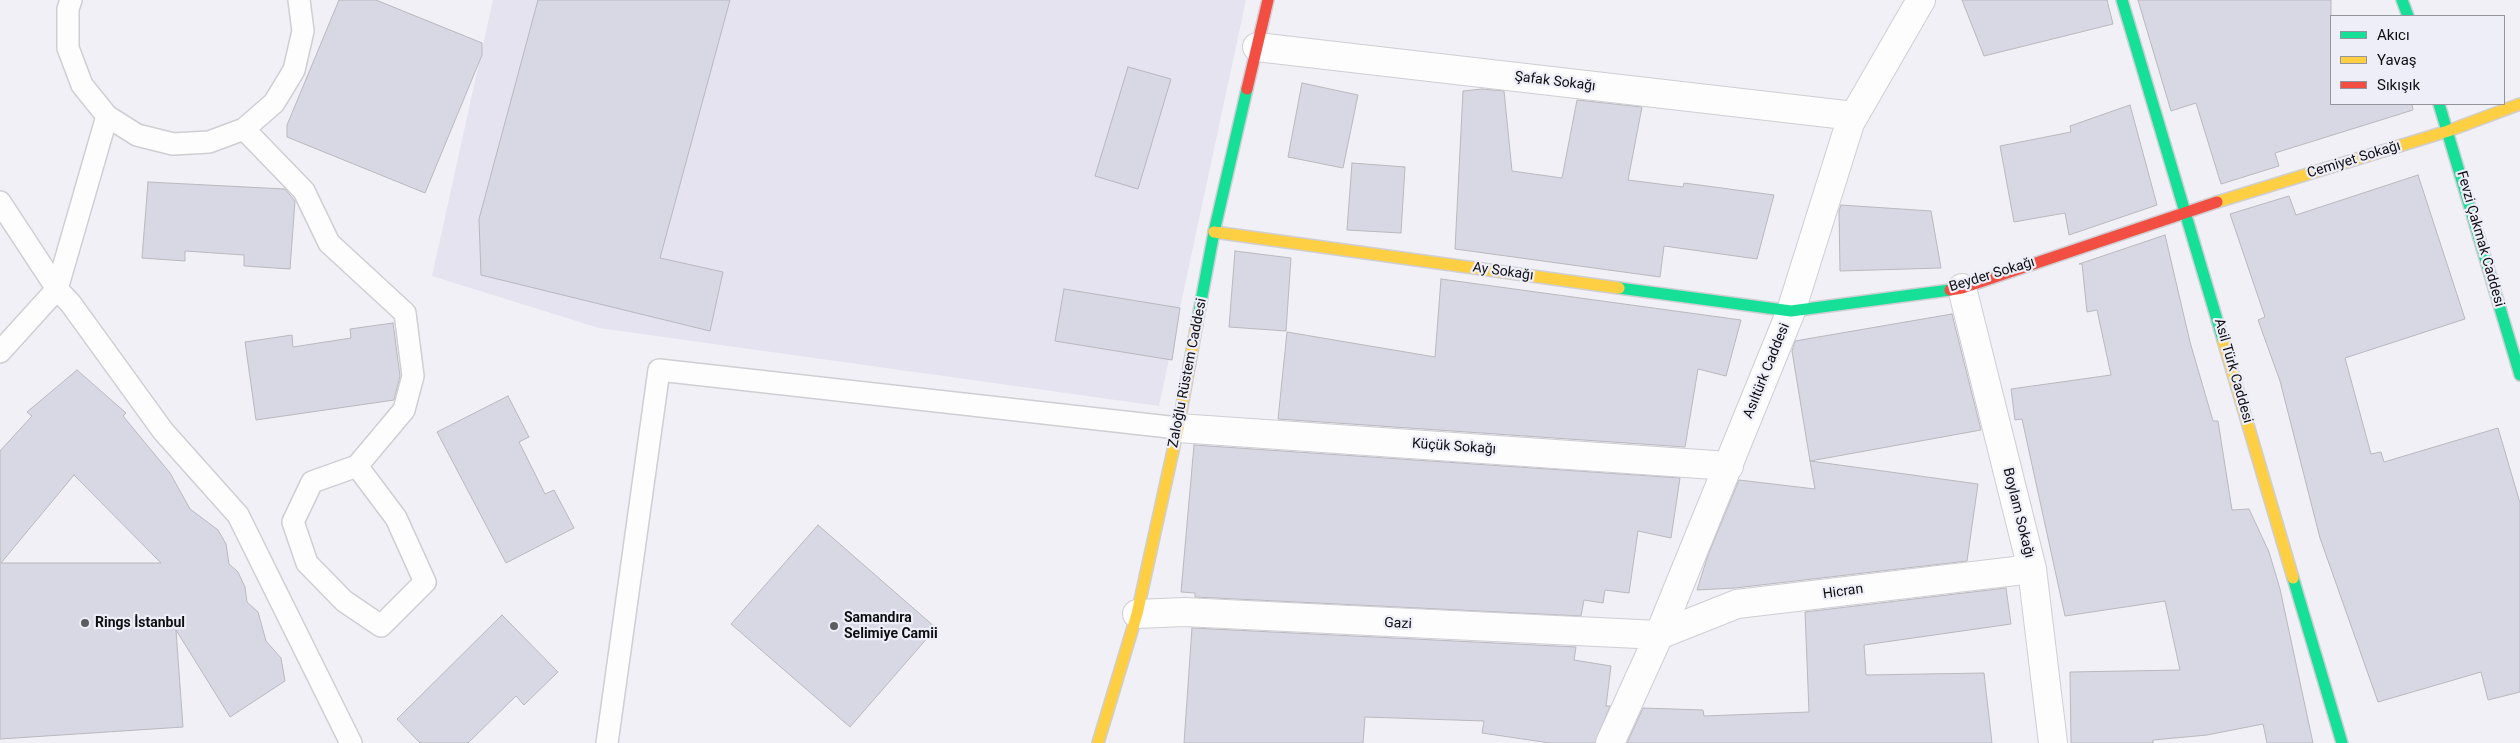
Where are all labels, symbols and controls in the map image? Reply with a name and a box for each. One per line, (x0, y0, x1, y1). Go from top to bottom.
legend (2330, 15, 2505, 105)
text: Akıcı (2377, 26, 2410, 44)
text: Yavaş (2377, 51, 2417, 69)
street label: Şafak Sokağı (1514, 69, 1596, 95)
text: Sıkışık (2377, 76, 2420, 94)
street label: Cemiyet Sokağı (2305, 138, 2403, 182)
street label: Fevzi Çakmak Caddesi (2453, 169, 2507, 309)
street label: Beyder Sokağı (1947, 254, 2037, 296)
street label: Ay Sokağı (1472, 259, 1534, 285)
street label: Zaloğlu Rüstem Caddesi (1165, 297, 1211, 449)
street label: Asil Türk Caddesi (2210, 317, 2256, 425)
street label: Asıltürk Caddesi (1740, 321, 1794, 421)
street label: Küçük Sokağı (1411, 436, 1497, 458)
street label: Boylam Sokağı (1999, 466, 2037, 560)
street label: Hicran (1822, 581, 1864, 603)
place label: Samandıra Selimiye Camii (844, 610, 938, 642)
place label: Rings İstanbul (95, 615, 185, 631)
street label: Gazi (1384, 615, 1412, 633)
marker: Rings İstanbul (79, 617, 91, 629)
marker: Samandıra Selimiye Camii (828, 620, 840, 632)

